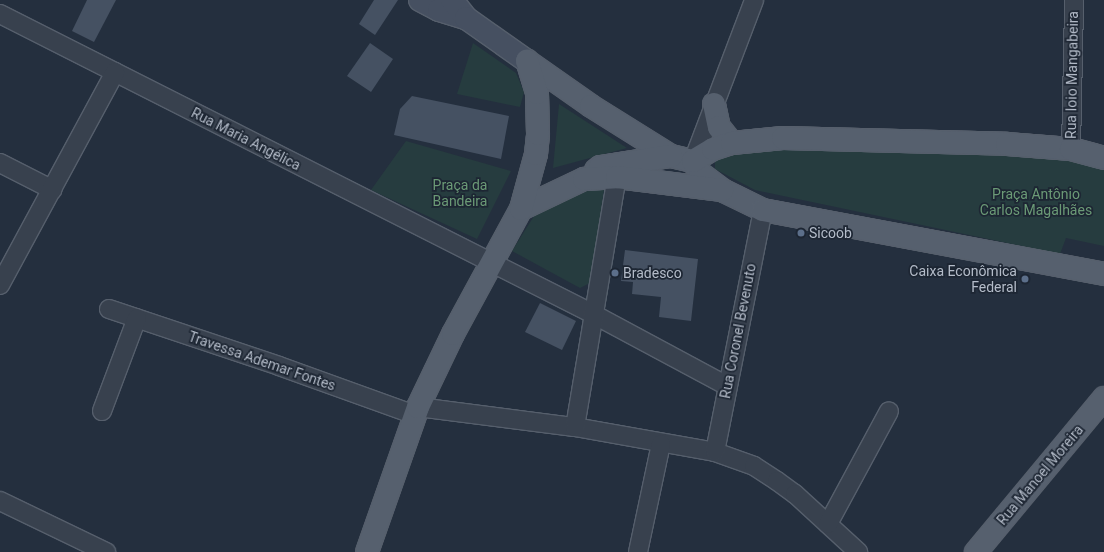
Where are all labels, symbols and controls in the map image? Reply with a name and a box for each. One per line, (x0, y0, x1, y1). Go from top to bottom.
street label: Rua Ioio Mangabeira (1062, 11, 1082, 139)
street label: Rua Maria Angélica (189, 104, 303, 174)
park label: Praça da Bandeira (433, 177, 487, 210)
park label: Praça Antônio Carlos Magalhães (980, 186, 1092, 218)
place label: Sicoob (809, 225, 852, 241)
marker: Sicoob (796, 228, 806, 238)
street label: Rua Coronel Bevenuto (717, 262, 759, 400)
place label: Caixa Econômica Federal (909, 263, 1017, 296)
place label: Bradesco (623, 265, 682, 281)
marker: Bradesco (610, 268, 620, 278)
marker: Caixa Econômica Federal (1020, 274, 1030, 284)
street label: Travessa Ademar Fontes (186, 328, 338, 394)
street label: Rua Manoel Moreira (993, 422, 1087, 528)

